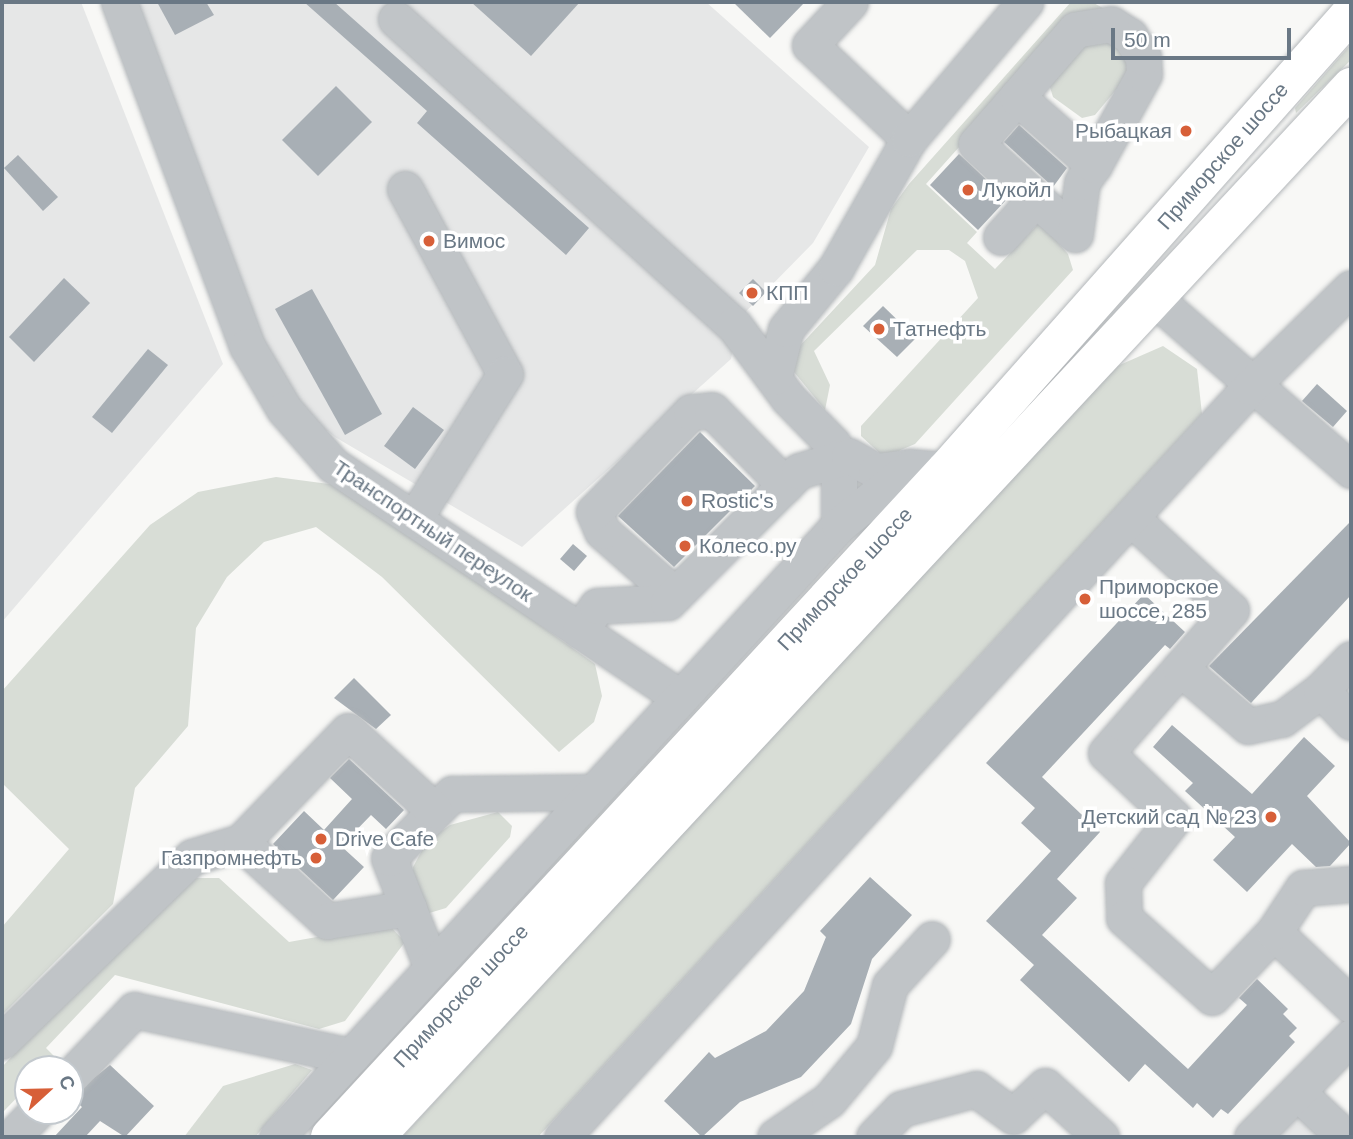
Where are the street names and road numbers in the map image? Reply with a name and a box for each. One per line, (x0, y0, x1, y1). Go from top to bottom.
street label: Приморское шоссе (1152, 77, 1294, 235)
street label: Транспортный переулок (329, 455, 537, 607)
street label: Приморское шоссе (772, 502, 918, 656)
street label: Приморское шоссе (388, 919, 534, 1073)

